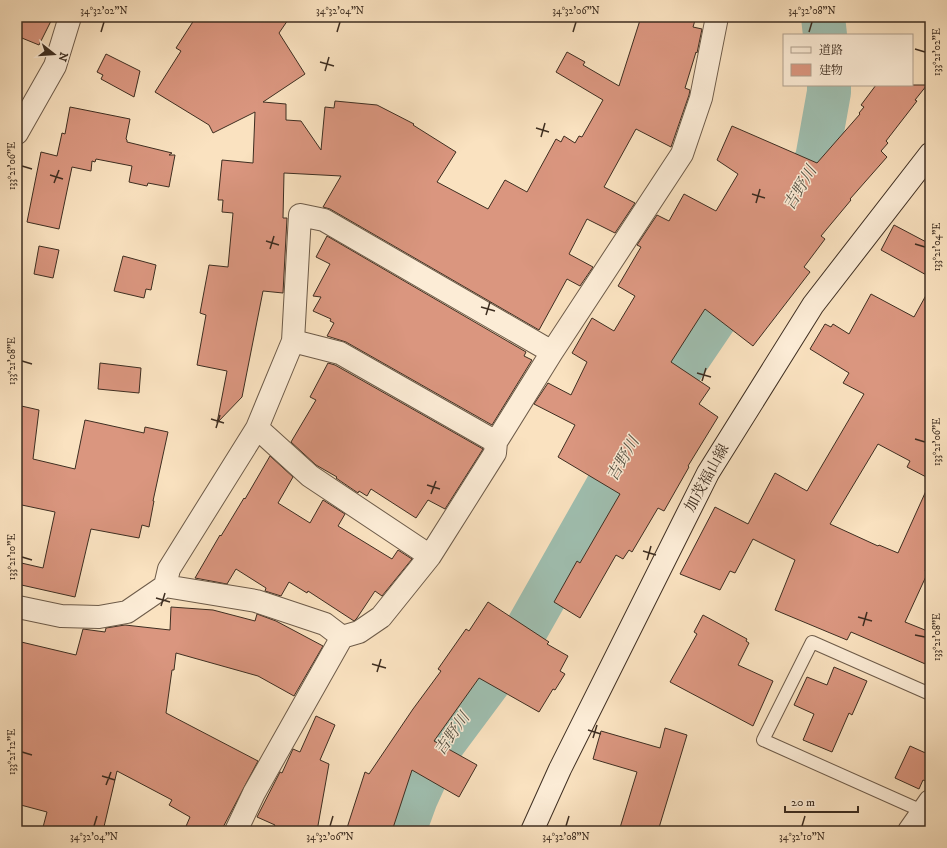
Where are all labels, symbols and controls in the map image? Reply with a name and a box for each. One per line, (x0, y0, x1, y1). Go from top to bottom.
text: 34°32'02"N (80, 5, 128, 17)
text: 34°32'04"N (316, 5, 364, 17)
text: 34°32'06"N (552, 5, 600, 17)
text: 34°32'08"N (788, 5, 836, 17)
text: 133°21'02"E (931, 28, 943, 76)
north arrow (34, 34, 74, 74)
legend (783, 34, 913, 86)
text: 道路 (819, 43, 843, 58)
text: N (55, 50, 71, 63)
text: 建物 (819, 63, 843, 78)
text: 133°21'06"E (6, 142, 18, 190)
water label: 吉野川 (779, 161, 822, 214)
text: 133°21'04"E (931, 223, 943, 271)
text: 133°21'08"E (6, 337, 18, 385)
text: 133°21'06"E (931, 418, 943, 466)
water label: 吉野川 (602, 431, 645, 485)
street label: 加茂福山線 (681, 441, 733, 515)
text: 133°21'10"E (6, 534, 18, 580)
text: 133°21'08"E (931, 613, 943, 661)
water label: 吉野川 (430, 707, 475, 759)
text: 133°21'12"E (6, 729, 18, 775)
scale bar (785, 788, 858, 814)
text: 20 m (791, 795, 815, 810)
text: 34°32'04"N (70, 831, 118, 843)
text: 34°32'06"N (306, 831, 354, 843)
text: 34°32'08"N (542, 831, 590, 843)
text: 34°32'10"N (779, 831, 825, 843)

